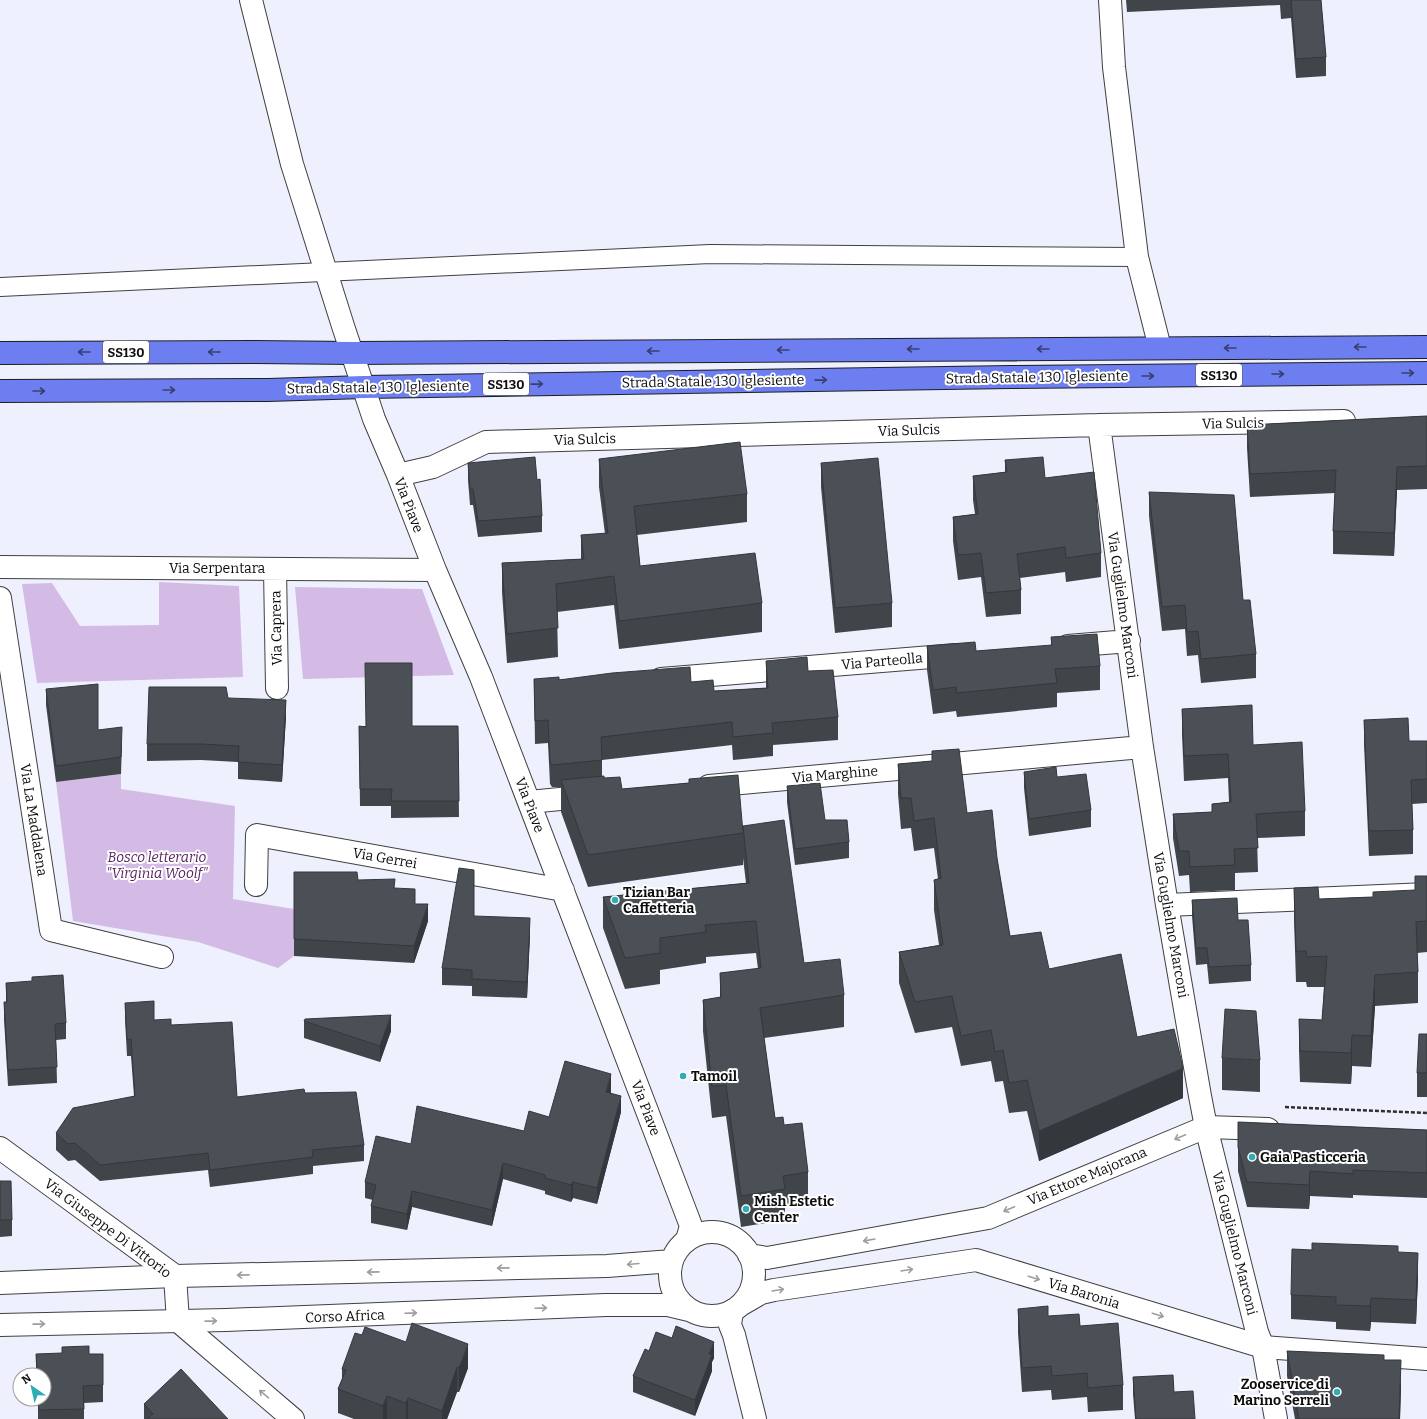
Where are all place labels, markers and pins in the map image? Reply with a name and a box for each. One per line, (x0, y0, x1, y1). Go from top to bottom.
place label: Tizian Bar Caffetteria (623, 884, 694, 917)
marker: Tizian Bar Caffetteria (610, 895, 620, 905)
place label: Tamoil (691, 1068, 738, 1085)
marker: Tamoil (678, 1071, 688, 1081)
place label: Gaia Pasticceria (1260, 1149, 1366, 1166)
marker: Gaia Pasticceria (1247, 1152, 1257, 1162)
place label: Mish Estetic Center (754, 1193, 834, 1226)
marker: Mish Estetic Center (741, 1204, 751, 1214)
place label: Zooservice di Marino Serreli (1233, 1376, 1330, 1409)
marker: Zooservice di Marino Serreli (1332, 1387, 1342, 1397)

